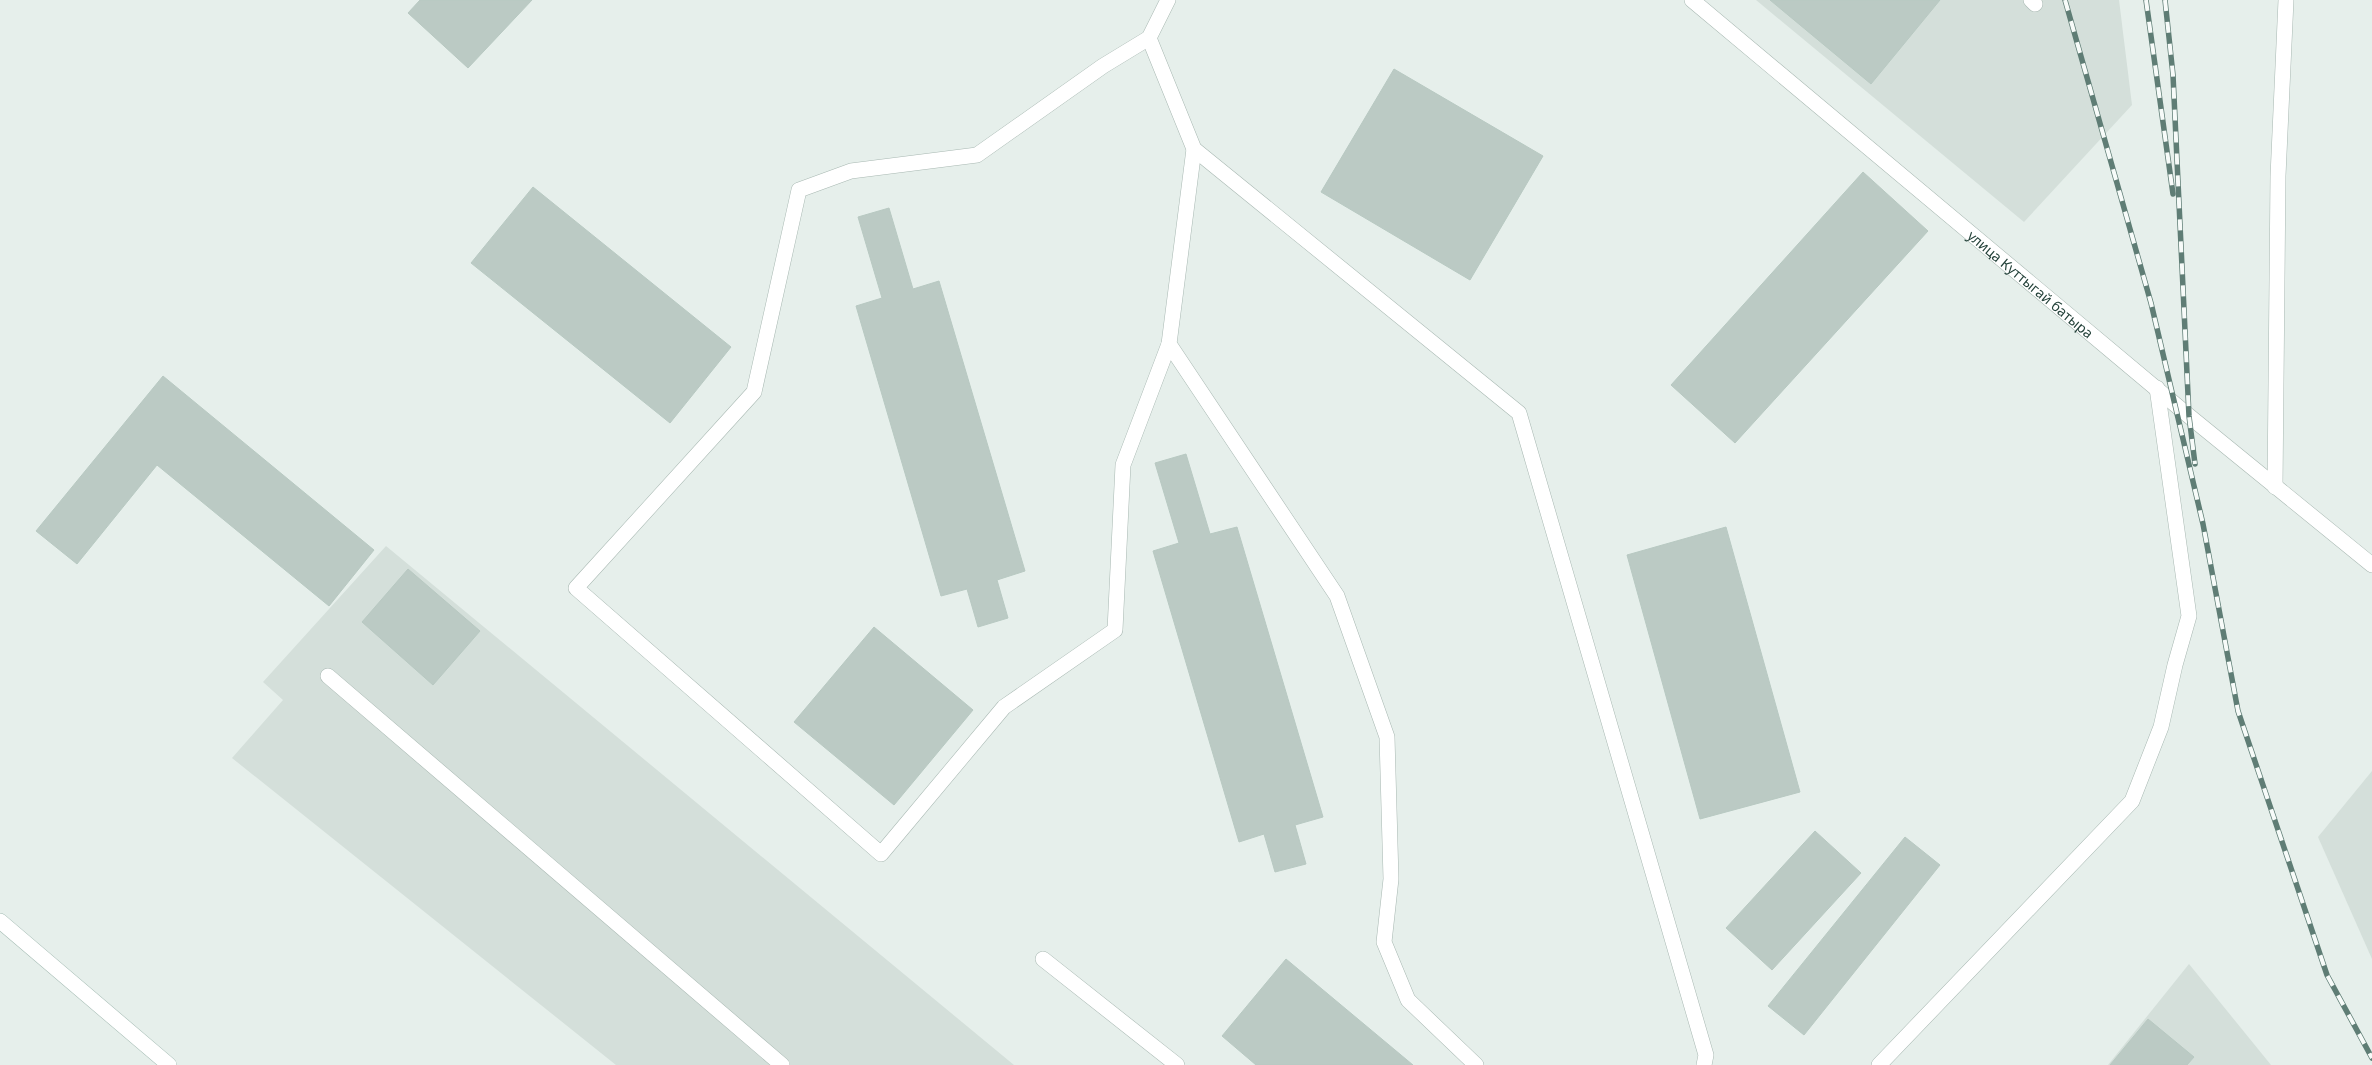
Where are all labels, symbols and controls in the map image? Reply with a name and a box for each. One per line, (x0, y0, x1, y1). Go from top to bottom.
street label: улица Куттыгай батыра (1964, 226, 2098, 342)

